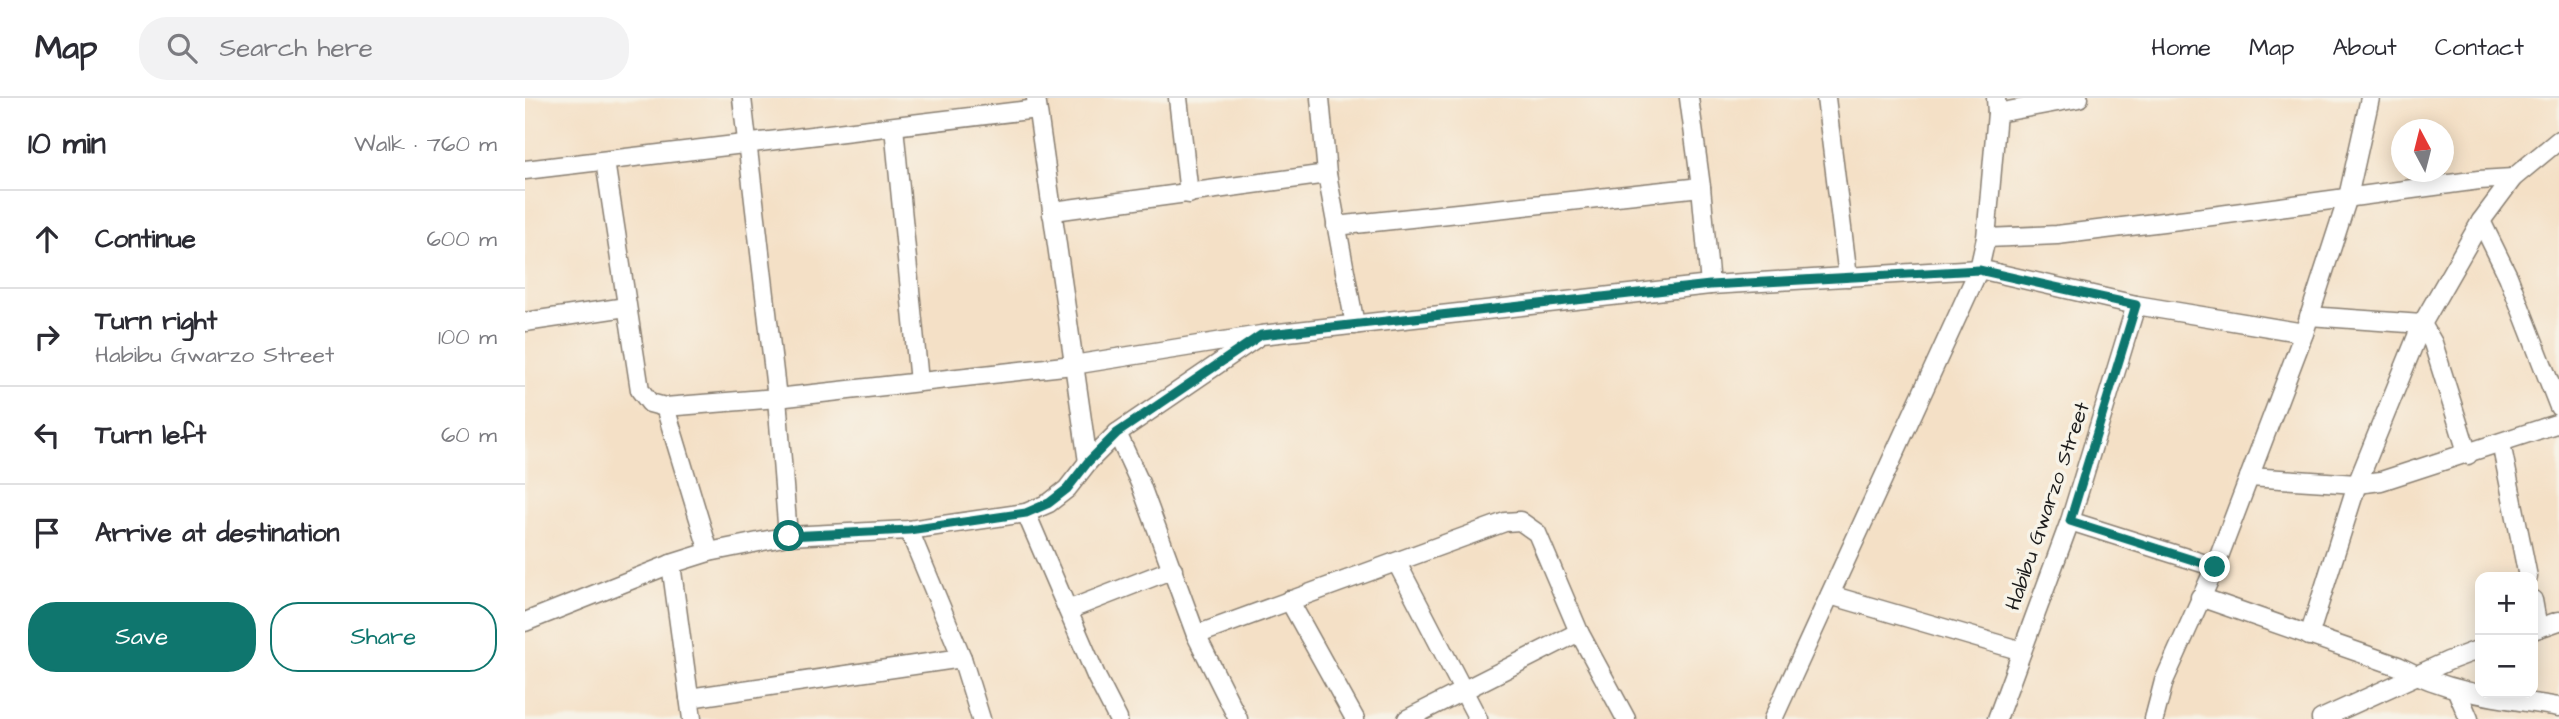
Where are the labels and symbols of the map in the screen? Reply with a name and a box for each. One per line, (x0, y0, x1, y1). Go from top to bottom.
north arrow (2391, 119, 2454, 182)
street label: Habibu Gwarzo Street (1998, 398, 2097, 614)
route start (773, 520, 804, 551)
route end (2199, 551, 2230, 582)

